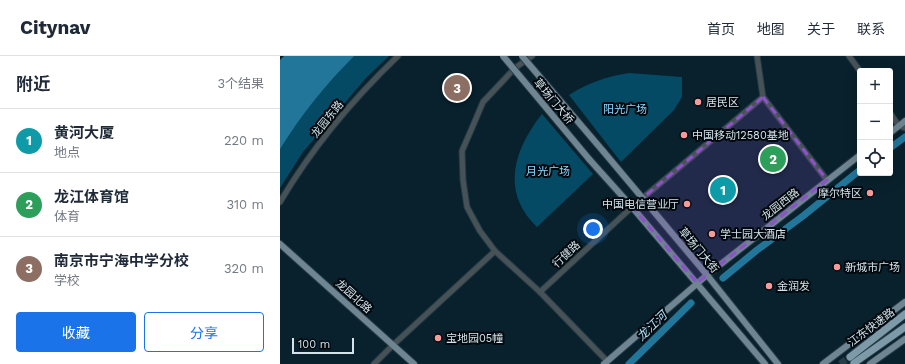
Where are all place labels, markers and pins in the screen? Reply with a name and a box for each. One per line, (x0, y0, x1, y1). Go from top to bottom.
pin: 3 (444, 73, 470, 103)
place label: 居民区 (706, 96, 739, 109)
marker: 居民区 (693, 97, 703, 107)
place label: 中国移动12580基地 (692, 129, 789, 142)
marker: 中国移动12580基地 (679, 130, 689, 140)
pin: 2 (760, 144, 786, 174)
pin: 1 (710, 175, 736, 205)
place label: 摩尔特区 (818, 187, 862, 200)
marker: 摩尔特区 (865, 188, 875, 198)
place label: 中国电信营业厅 (602, 198, 679, 211)
marker: 中国电信营业厅 (682, 199, 692, 209)
place label: 学士园大酒店 (720, 228, 786, 241)
marker: 学士园大酒店 (707, 229, 717, 239)
place label: 新城市广场 (845, 261, 900, 274)
marker: 新城市广场 (832, 262, 842, 272)
place label: 金润发 (777, 280, 810, 293)
marker: 金润发 (764, 281, 774, 291)
place label: 宝地园05幢 (446, 332, 503, 345)
marker: 宝地园05幢 (433, 333, 443, 343)

